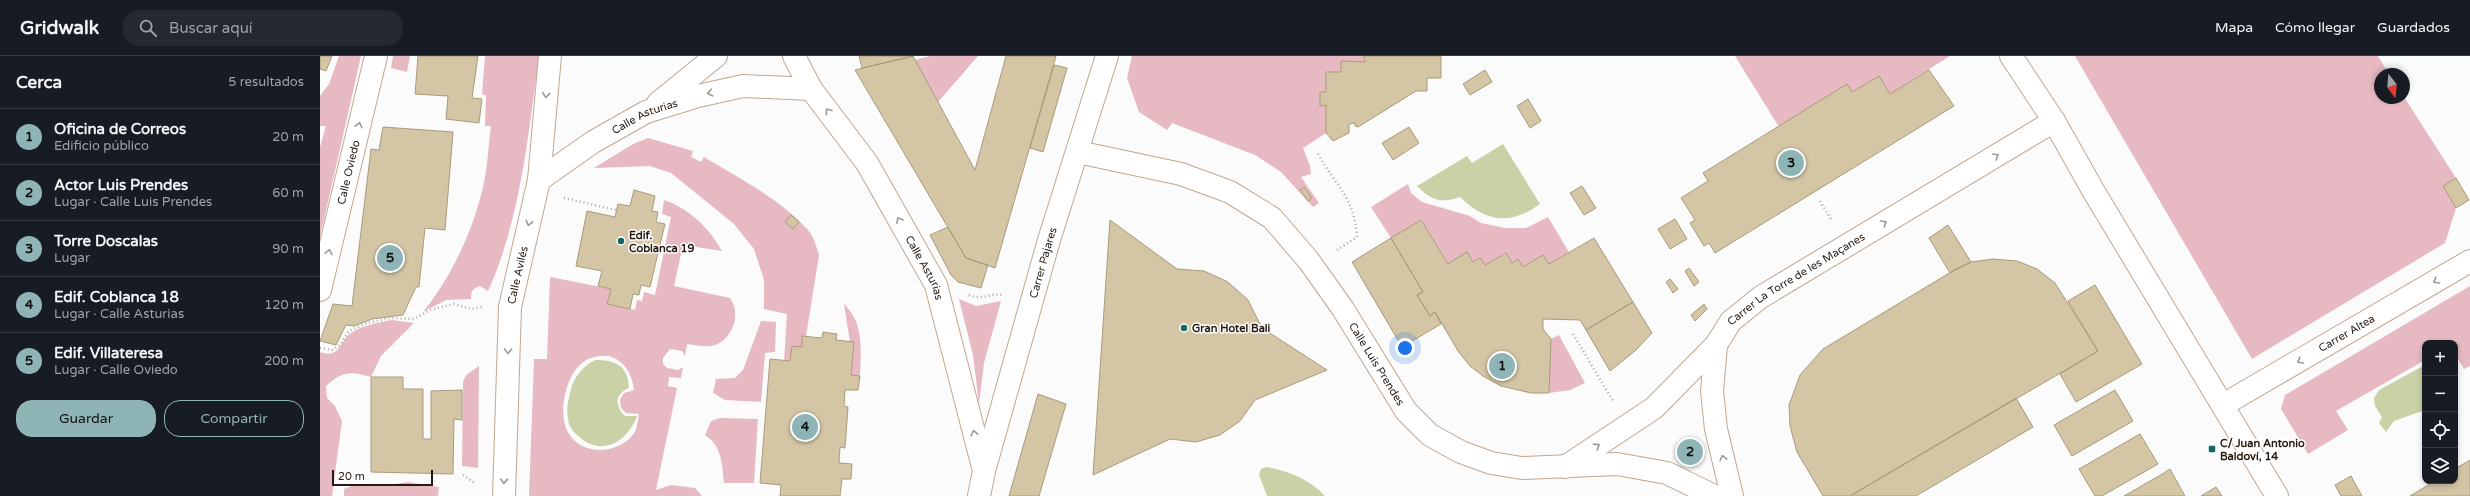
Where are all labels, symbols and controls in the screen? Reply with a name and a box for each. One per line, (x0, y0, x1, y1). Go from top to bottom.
search box (123, 10, 403, 46)
text: Gridwalk (20, 17, 99, 39)
icon: search (137, 17, 159, 39)
text: Buscar aquí (169, 19, 253, 37)
text: Mapa (2215, 19, 2253, 36)
text: Cómo llegar (2275, 19, 2355, 36)
text: Guardados (2377, 19, 2450, 36)
north arrow (2374, 68, 2410, 104)
text: Cerca (16, 72, 62, 93)
text: 5 resultados (228, 74, 304, 90)
one-way arrow (706, 89, 713, 97)
one-way arrow (542, 92, 551, 98)
street label: Calle Asturias (609, 97, 679, 137)
one-way arrow (825, 108, 833, 115)
text: Oficina de Correos (54, 120, 186, 138)
one-way arrow (355, 122, 363, 128)
text: 1 (25, 129, 33, 145)
text: 20 m (272, 129, 304, 145)
text: Edificio público (54, 138, 149, 154)
street label: Calle Oviedo (335, 139, 363, 206)
pin: 3 (1778, 148, 1804, 178)
one-way arrow (1992, 154, 1999, 161)
text: Actor Luis Prendes (54, 176, 188, 194)
text: 2 (25, 185, 33, 201)
text: 60 m (272, 185, 304, 201)
text: Lugar · Calle Luis Prendes (54, 194, 212, 210)
one-way arrow (896, 216, 903, 224)
one-way arrow (525, 220, 533, 226)
one-way arrow (1880, 220, 1887, 227)
street label: Carrer Pajares (1027, 226, 1060, 300)
place label: Edif. Coblanca 19 (629, 229, 695, 255)
street label: Carrer La Torre de les Maçanes (1725, 230, 1867, 328)
text: Torre Doscalas (54, 232, 158, 250)
street label: Calle Asturias (902, 233, 946, 301)
marker: Edif. Coblanca 19 (616, 236, 626, 246)
text: 3 (25, 241, 33, 257)
text: 90 m (272, 241, 304, 257)
pin: 5 (377, 243, 403, 273)
street label: Calle Avilés (505, 245, 531, 305)
one-way arrow (324, 248, 333, 255)
text: Lugar (54, 250, 90, 266)
one-way arrow (2433, 276, 2440, 283)
text: Edif. Coblanca 18 (54, 288, 179, 306)
text: 4 (25, 297, 33, 313)
text: 120 m (264, 297, 304, 313)
text: Lugar · Calle Asturias (54, 306, 184, 322)
street label: Carrer Altea (2316, 312, 2377, 355)
street label: Calle Luis Prendes (1346, 320, 1407, 408)
place label: Gran Hotel Bali (1192, 322, 1271, 335)
marker: Gran Hotel Bali (1179, 323, 1189, 333)
your location (1395, 338, 1415, 358)
map controls (2422, 340, 2458, 484)
button: + (2422, 340, 2458, 376)
text: Edif. Villateresa (54, 344, 163, 362)
one-way arrow (504, 348, 513, 354)
pin: 1 (1489, 351, 1515, 381)
text: 5 (25, 353, 33, 369)
text: 200 m (264, 353, 304, 369)
one-way arrow (2297, 356, 2304, 364)
text: Lugar · Calle Oviedo (54, 362, 178, 378)
button: − (2422, 376, 2458, 412)
button: Guardar (16, 400, 156, 437)
button: Compartir (164, 400, 304, 437)
pin: 4 (792, 412, 818, 442)
button: locate (2422, 412, 2458, 448)
one-way arrow (971, 430, 979, 436)
pin: 2 (1677, 437, 1703, 467)
place label: C/ Juan Antonio Baldoví, 14 (2220, 437, 2305, 463)
one-way arrow (1593, 443, 1600, 451)
marker: C/ Juan Antonio Baldoví, 14 (2207, 444, 2217, 454)
button: layers (2422, 448, 2458, 484)
one-way arrow (1719, 455, 1727, 461)
scale bar (332, 468, 433, 487)
text: 20 m (338, 470, 365, 483)
one-way arrow (500, 478, 508, 484)

